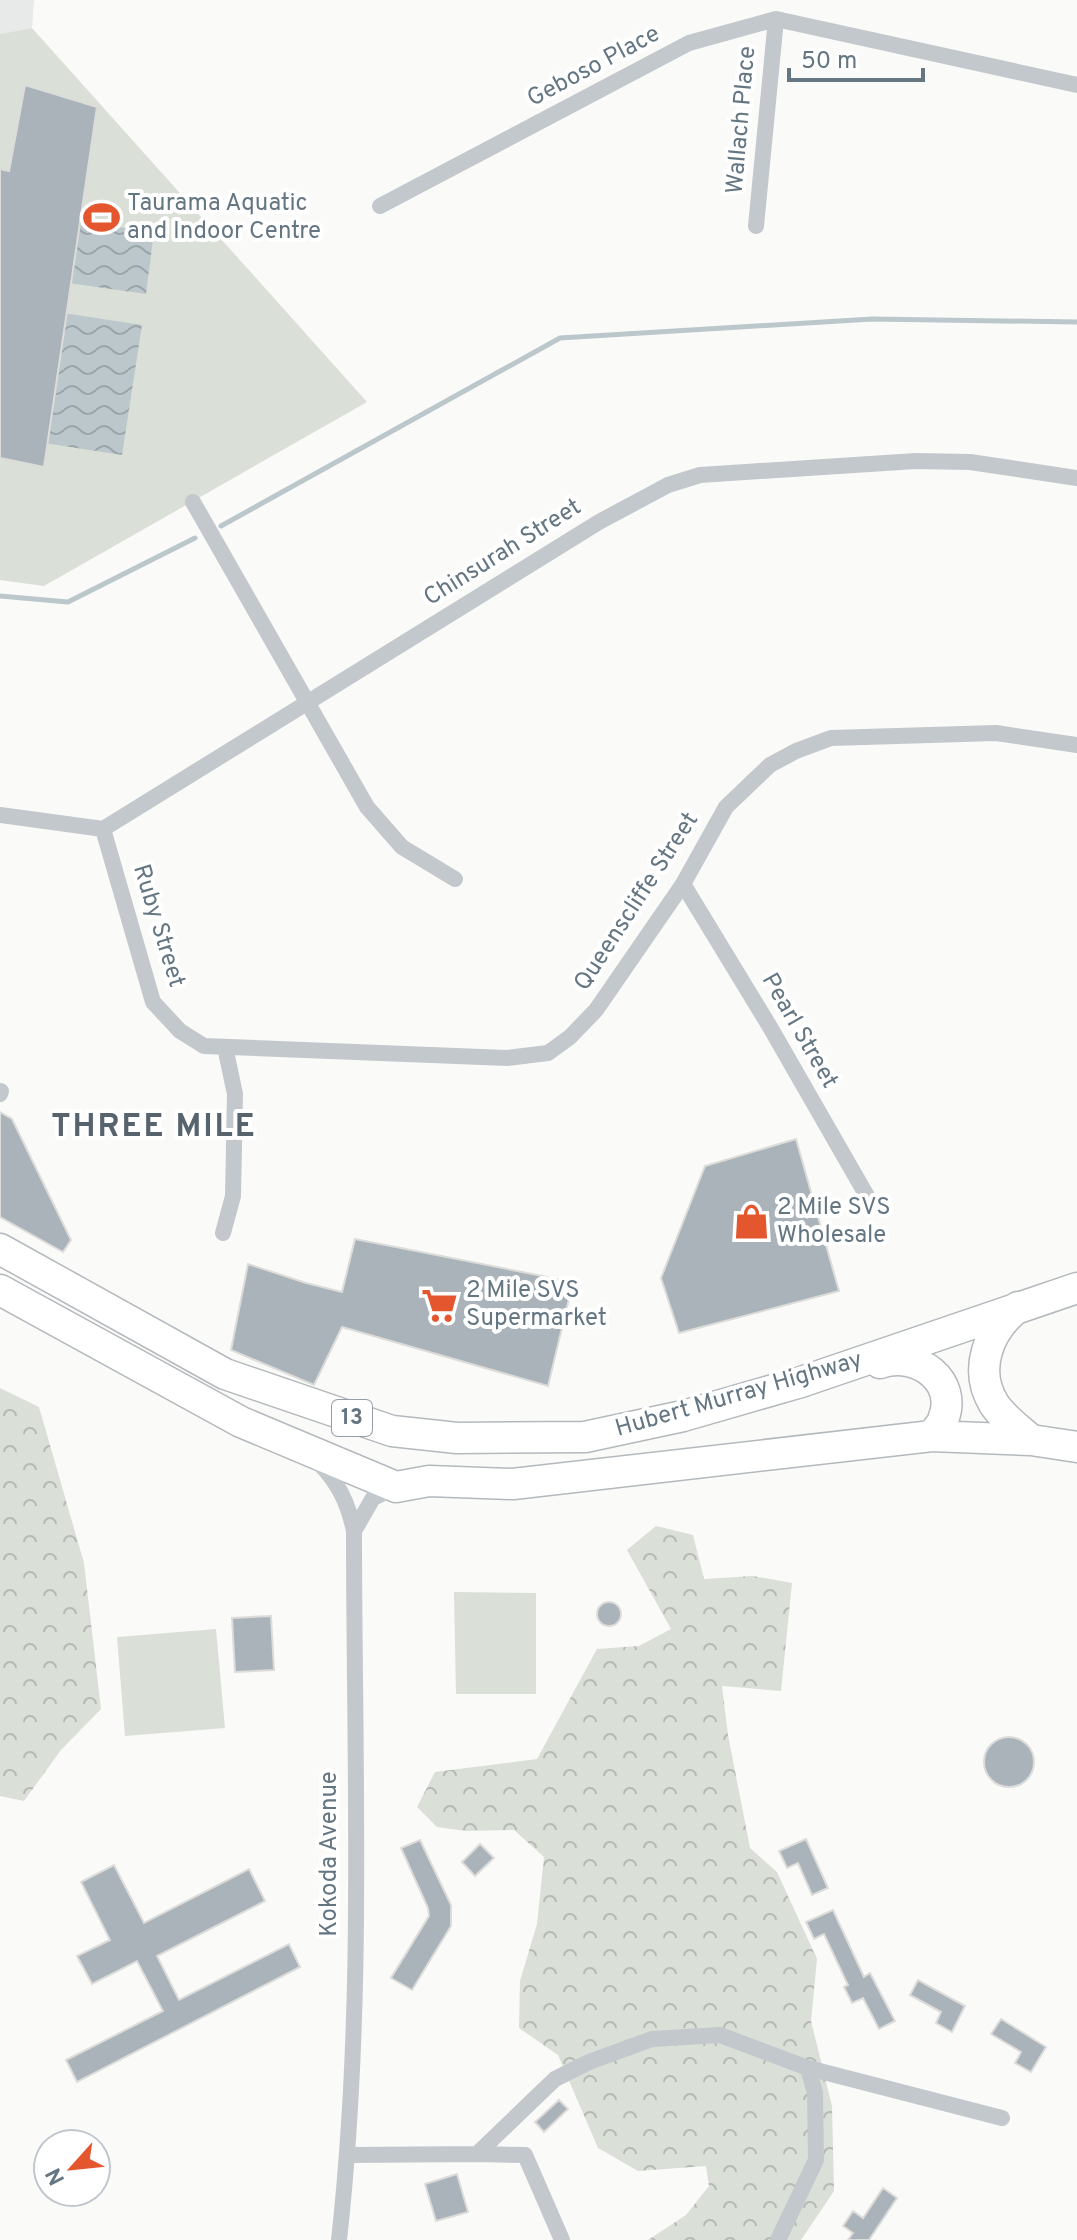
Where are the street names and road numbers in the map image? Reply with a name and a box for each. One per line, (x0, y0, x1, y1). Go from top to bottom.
street label: Geboso Place (523, 19, 665, 115)
street label: Wallach Place (721, 45, 763, 195)
street label: Chinsurah Street (419, 493, 587, 613)
street label: Queenscliffe Street (568, 807, 706, 997)
street label: Ruby Street (125, 861, 191, 991)
street label: Pearl Street (754, 968, 844, 1094)
street label: Hubert Murray Highway (612, 1345, 866, 1445)
road number: 13 (332, 1400, 372, 1436)
street label: Kokoda Avenue (315, 1771, 345, 1937)

